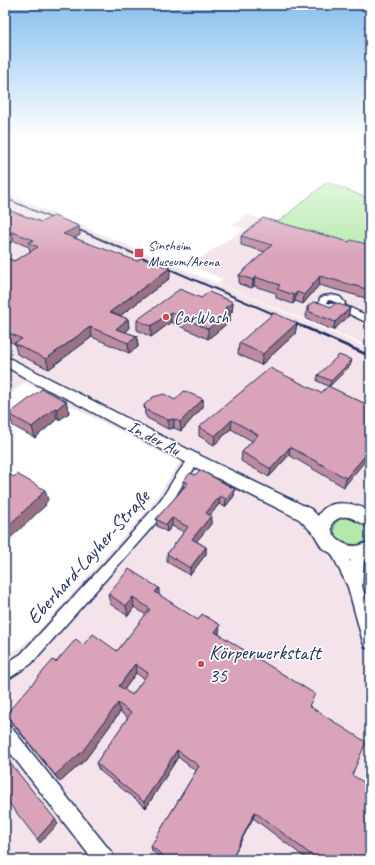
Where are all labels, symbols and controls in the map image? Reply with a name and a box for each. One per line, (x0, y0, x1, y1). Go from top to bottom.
place label: Sinsheim Museum/Arena (148, 237, 221, 270)
marker: Sinsheim Museum/Arena (133, 247, 145, 259)
place label: CarWash (174, 307, 228, 328)
marker: CarWash (161, 312, 171, 322)
street label: In der Au (124, 416, 185, 461)
street label: Eberhard-Layher-Straße (21, 484, 156, 629)
place label: Körperwerkstatt 35 (209, 640, 323, 688)
marker: Körperwerkstatt 35 (196, 659, 206, 669)

